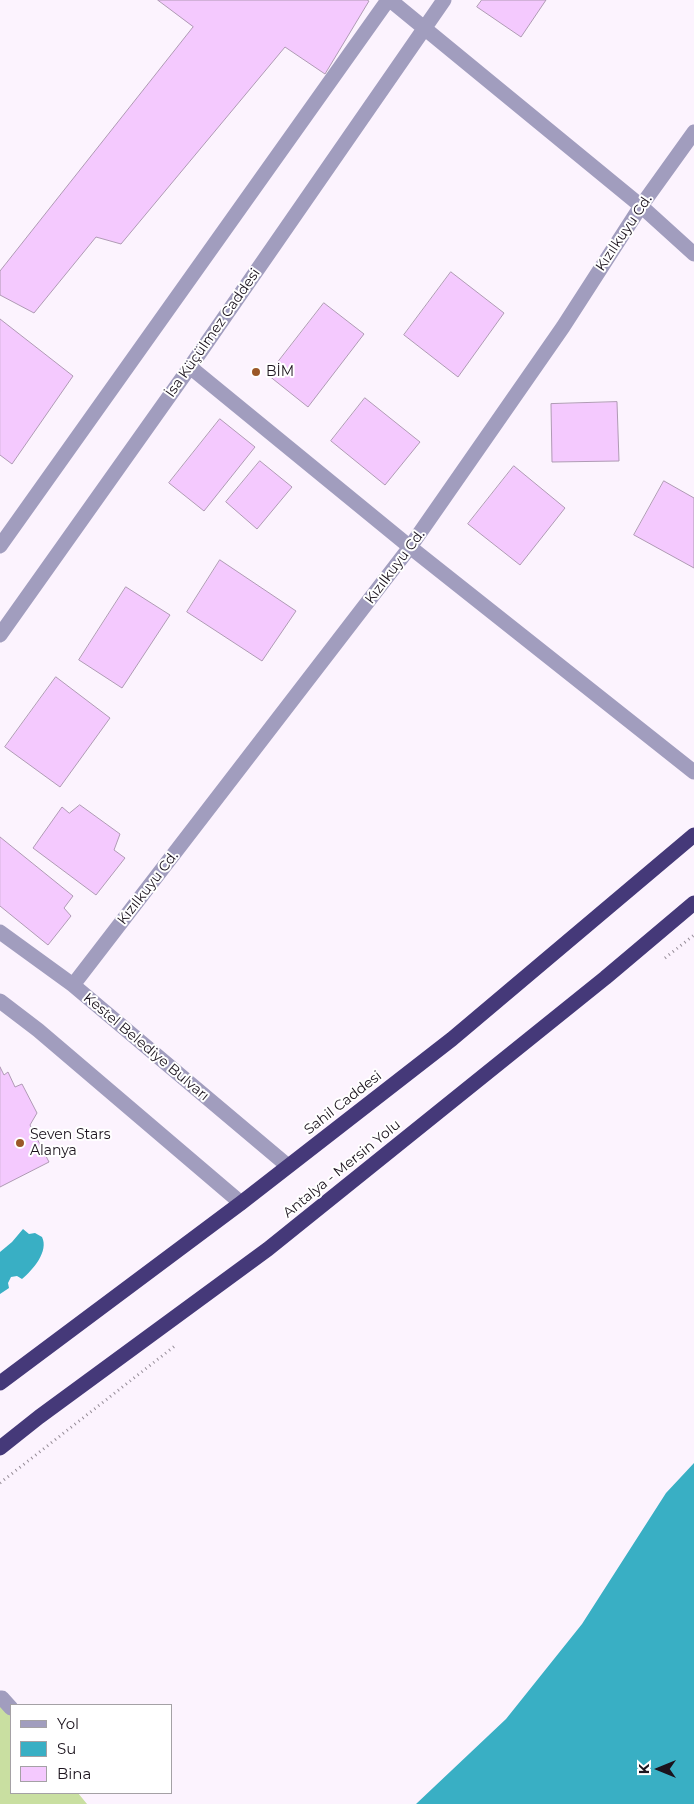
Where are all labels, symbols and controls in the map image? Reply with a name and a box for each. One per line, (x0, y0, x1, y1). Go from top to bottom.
street label: Kızılkuyu Cd. (592, 192, 656, 274)
street label: İsa Küçülmez Caddesi (162, 265, 264, 401)
place label: BİM (266, 364, 294, 380)
marker: BİM (250, 366, 262, 378)
street label: Kızılkuyu Cd. (362, 527, 428, 607)
street label: Kızılkuyu Cd. (114, 848, 182, 928)
street label: Kestel Belediye Bulvarı (80, 990, 212, 1104)
street label: Sahil Caddesi (301, 1068, 385, 1138)
street label: Antalya - Mersin Yolu (280, 1116, 404, 1222)
place label: Seven Stars Alanya (30, 1127, 111, 1160)
marker: Seven Stars Alanya (14, 1137, 26, 1149)
legend (10, 1704, 172, 1794)
text: Yol (57, 1714, 79, 1733)
text: Su (57, 1739, 76, 1758)
north arrow (634, 1744, 684, 1794)
text: Bina (57, 1764, 91, 1783)
text: K (635, 1764, 653, 1774)

